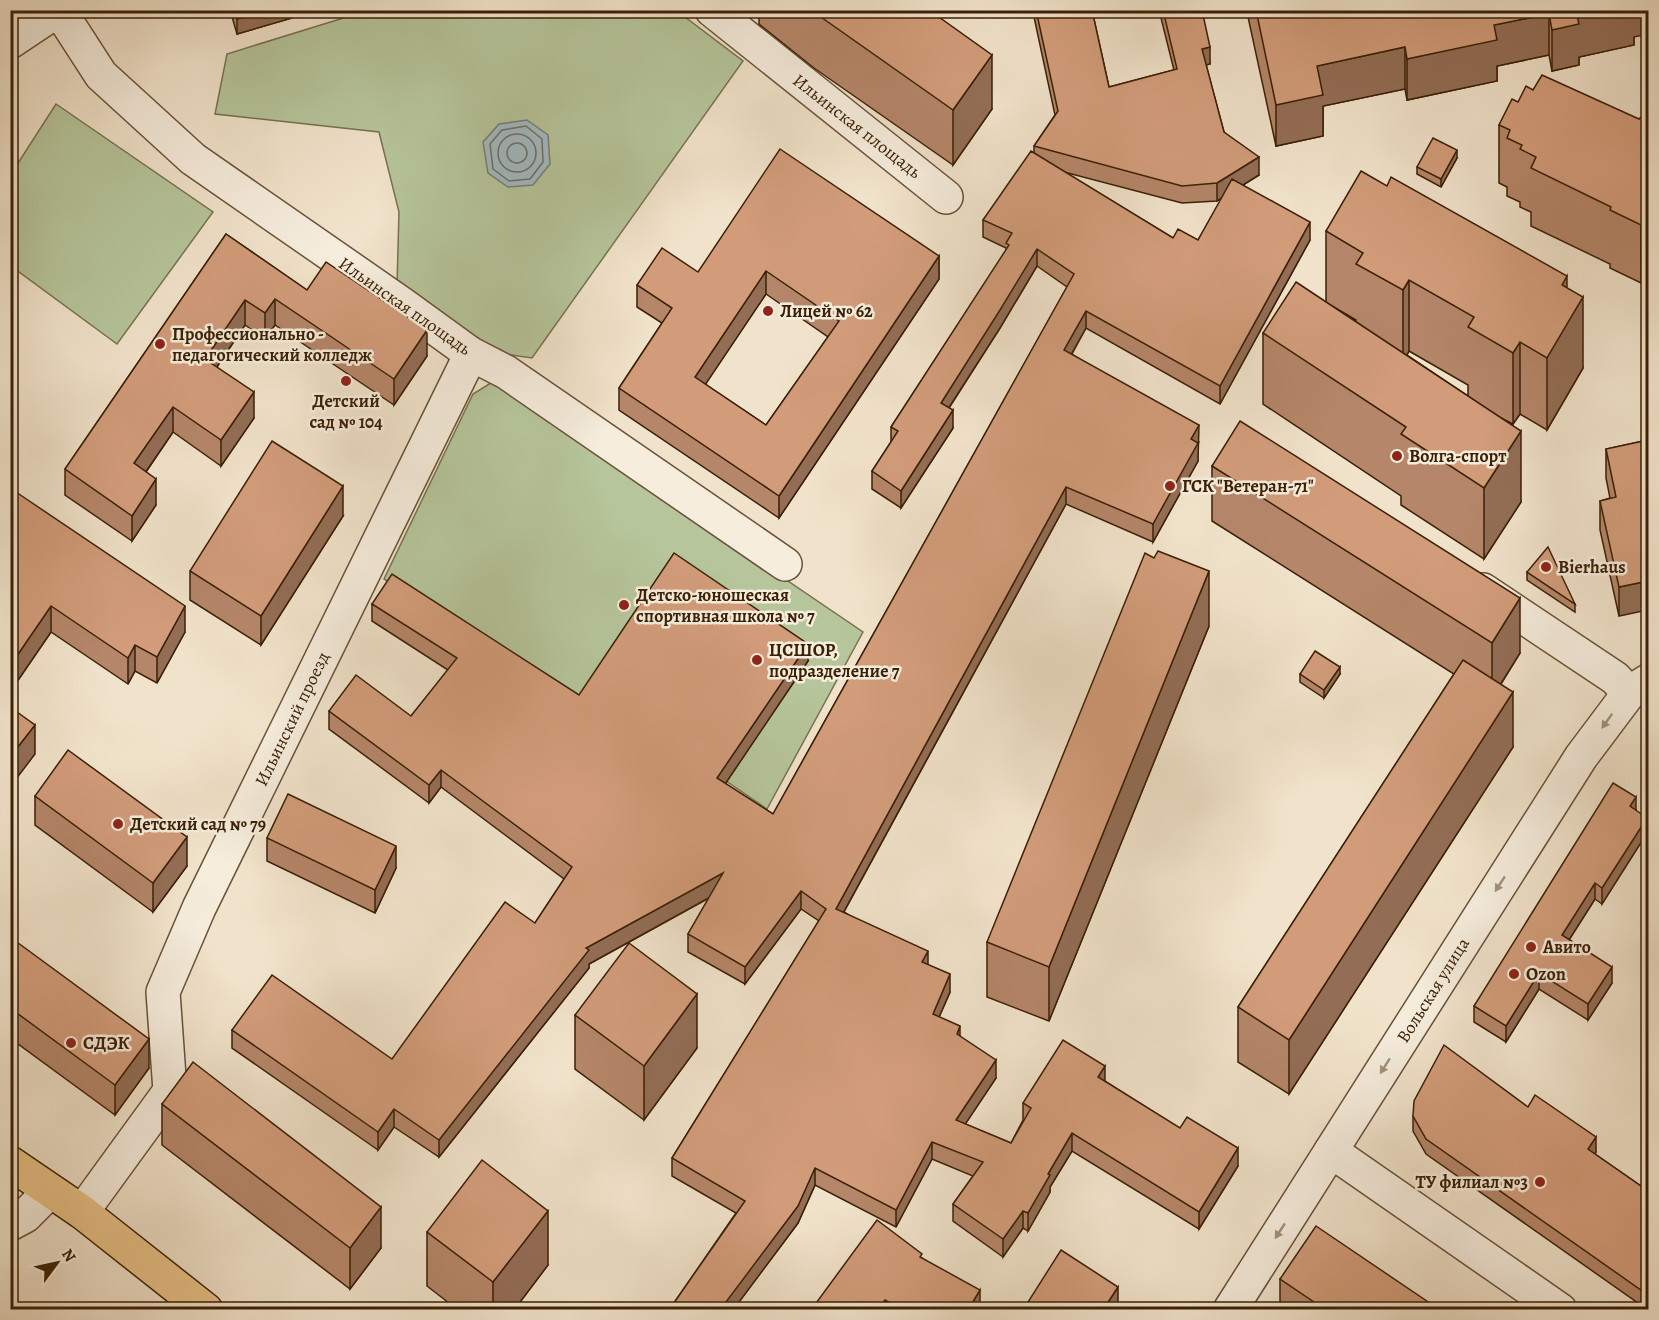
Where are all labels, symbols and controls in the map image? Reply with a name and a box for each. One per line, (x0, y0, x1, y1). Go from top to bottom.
street label: Ильинская площадь (788, 68, 926, 184)
street label: Ильинская площадь (334, 251, 476, 361)
place label: Лицей № 62 (780, 299, 873, 323)
marker: Лицей № 62 (761, 304, 775, 318)
place label: Профессионально - педагогический колледж (172, 322, 372, 367)
marker: Профессионально - педагогический колледж (153, 337, 167, 351)
marker: Детский сад № 104 (339, 374, 353, 388)
place label: Детский сад № 104 (309, 389, 383, 434)
place label: Волга-спорт (1409, 444, 1506, 468)
marker: Волга-спорт (1390, 449, 1404, 463)
place label: ГСК "Ветеран-71" (1182, 474, 1314, 498)
marker: ГСК "Ветеран-71" (1163, 479, 1177, 493)
place label: Bierhaus (1558, 555, 1626, 579)
marker: Bierhaus (1539, 560, 1553, 574)
place label: Детско-юношеская спортивная школа № 7 (636, 583, 815, 628)
marker: Детско-юношеская спортивная школа № 7 (617, 598, 631, 612)
place label: ЦСШОР, подразделение 7 (769, 638, 900, 683)
street label: Ильинский проезд (249, 648, 335, 790)
marker: ЦСШОР, подразделение 7 (750, 653, 764, 667)
one-way arrow (1601, 712, 1613, 728)
place label: Детский сад № 79 (130, 812, 266, 836)
marker: Детский сад № 79 (111, 817, 125, 831)
one-way arrow (1495, 876, 1506, 892)
street label: Вольская улица (1391, 932, 1475, 1047)
place label: Авито (1542, 935, 1591, 959)
marker: Авито (1524, 940, 1538, 954)
place label: Ozon (1526, 962, 1566, 986)
marker: Ozon (1507, 967, 1521, 981)
place label: СДЭК (83, 1031, 130, 1055)
marker: СДЭК (64, 1036, 78, 1050)
one-way arrow (1379, 1058, 1390, 1074)
place label: ТУ филиал №3 (1416, 1170, 1528, 1194)
marker: ТУ филиал №3 (1533, 1175, 1547, 1189)
one-way arrow (1275, 1223, 1286, 1239)
north arrow (27, 1233, 87, 1293)
text: N (56, 1244, 81, 1267)

